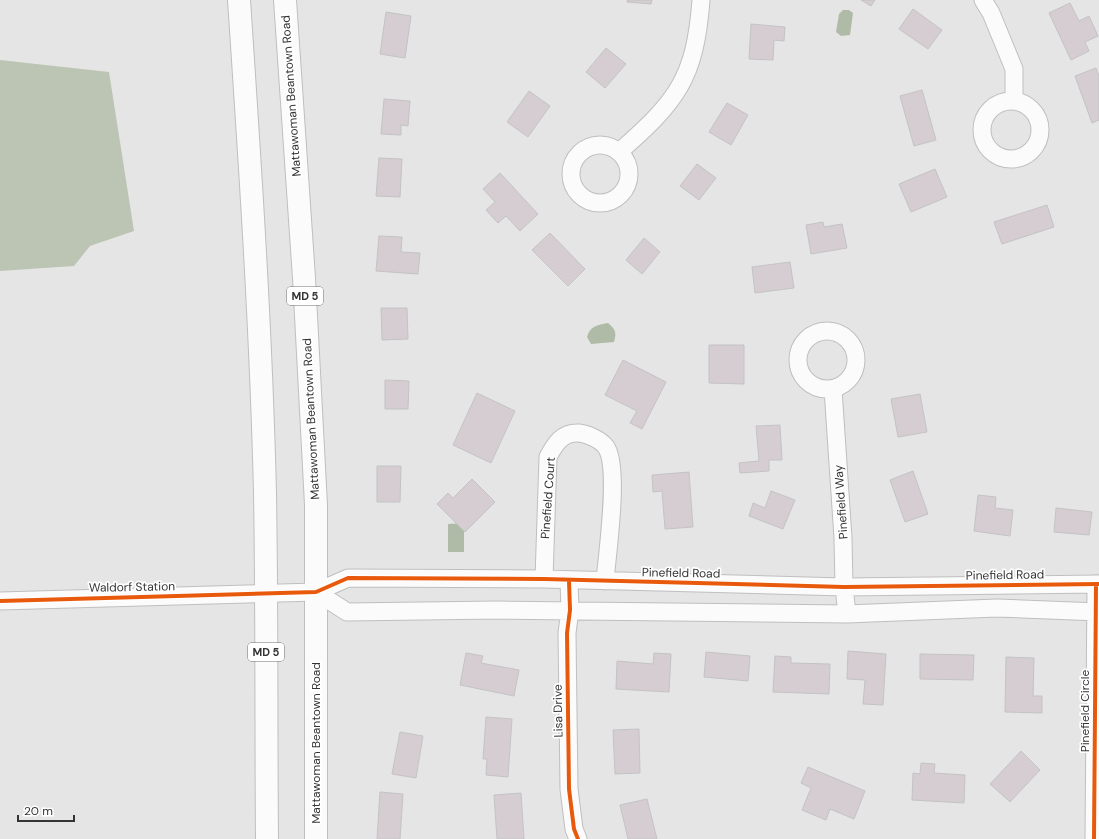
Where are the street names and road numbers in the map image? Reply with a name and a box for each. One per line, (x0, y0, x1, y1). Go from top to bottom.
street label: Mattawoman Beantown Road (277, 15, 305, 177)
road number: MD 5 (287, 287, 323, 305)
street label: Mattawoman Beantown Road (299, 338, 323, 500)
street label: Pinefield Court (537, 456, 559, 540)
street label: Pinefield Way (830, 464, 852, 540)
street label: Pinefield Road (642, 564, 720, 582)
street label: Pinefield Road (966, 566, 1044, 584)
street label: Waldorf Station (89, 578, 175, 596)
road number: MD 5 (248, 643, 284, 661)
street label: Mattawoman Beantown Road (308, 662, 324, 824)
street label: Pinefield Circle (1077, 670, 1093, 752)
street label: Lisa Drive (550, 684, 566, 738)

